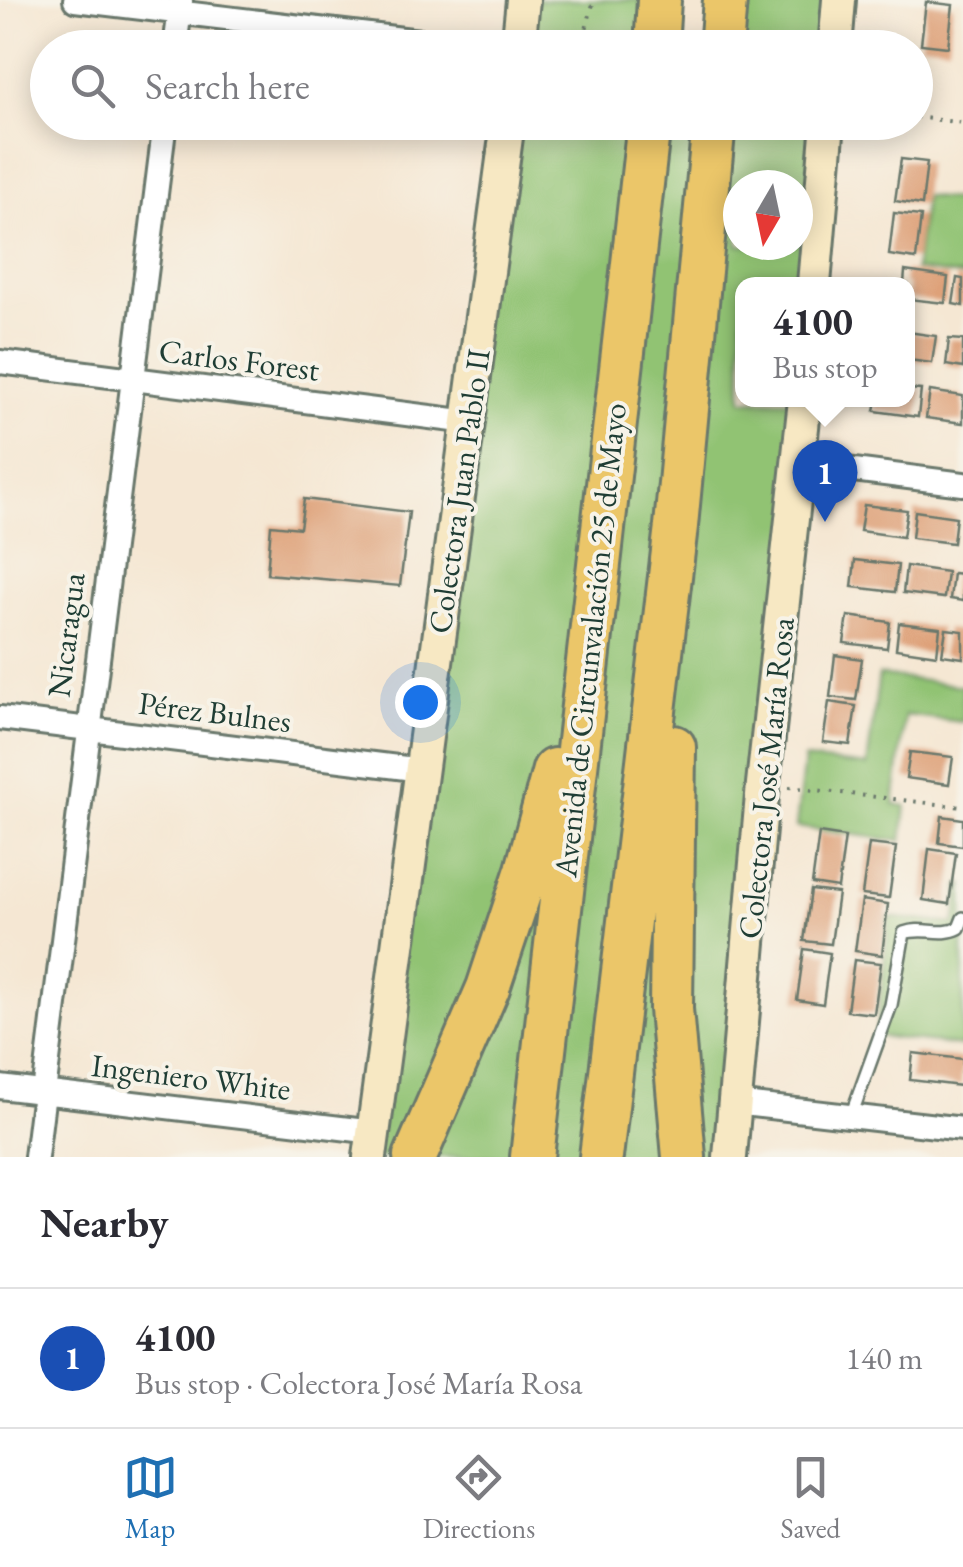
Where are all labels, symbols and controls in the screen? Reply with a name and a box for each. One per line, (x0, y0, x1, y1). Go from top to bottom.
search box (30, 30, 933, 140)
icon: search (65, 58, 120, 113)
text: Search here (145, 61, 310, 110)
north arrow (723, 170, 813, 260)
popup (735, 277, 915, 407)
text: 4100 (772, 297, 853, 346)
street label: Carlos Forest (156, 329, 322, 391)
street label: Colectora Juan Pablo II (418, 346, 500, 636)
text: Bus stop (772, 346, 878, 388)
street label: Avenida de Circunvalación 25 de Mayo (544, 401, 636, 880)
pin: 1 (792, 440, 858, 522)
street label: Nicaragua (38, 570, 95, 700)
street label: Colectora José María Rosa (728, 615, 804, 941)
your location (395, 677, 446, 728)
street label: Pérez Bulnes (136, 682, 294, 742)
street label: Ingeniero White (89, 1044, 293, 1110)
text: Nearby (40, 1195, 169, 1250)
text: 4100 (135, 1313, 215, 1362)
text: 1 (64, 1337, 81, 1379)
text: 140 m (846, 1337, 923, 1379)
text: Bus stop · Colectora José María Rosa (135, 1362, 582, 1404)
tab: Map (123, 1450, 178, 1546)
tab: Directions (423, 1450, 535, 1546)
tab: Saved (780, 1450, 840, 1546)

